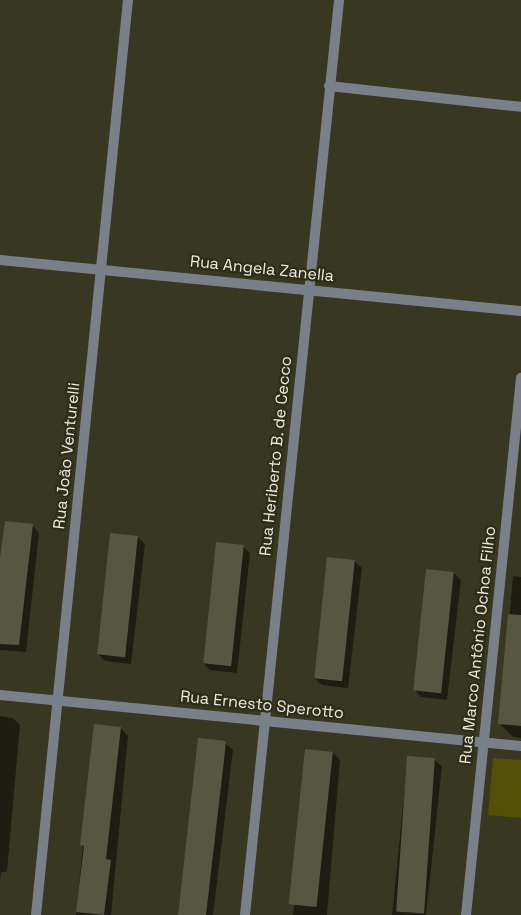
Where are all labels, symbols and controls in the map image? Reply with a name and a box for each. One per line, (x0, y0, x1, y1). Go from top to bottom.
street label: Rua Angela Zanella (189, 252, 335, 286)
street label: Rua Heriberto B. de Cecco (256, 355, 296, 557)
street label: Rua João Venturelli (50, 382, 84, 530)
street label: Rua Marco Antônio Ochoa Filho (456, 525, 500, 765)
street label: Rua Ernesto Sperotto (179, 687, 345, 723)

